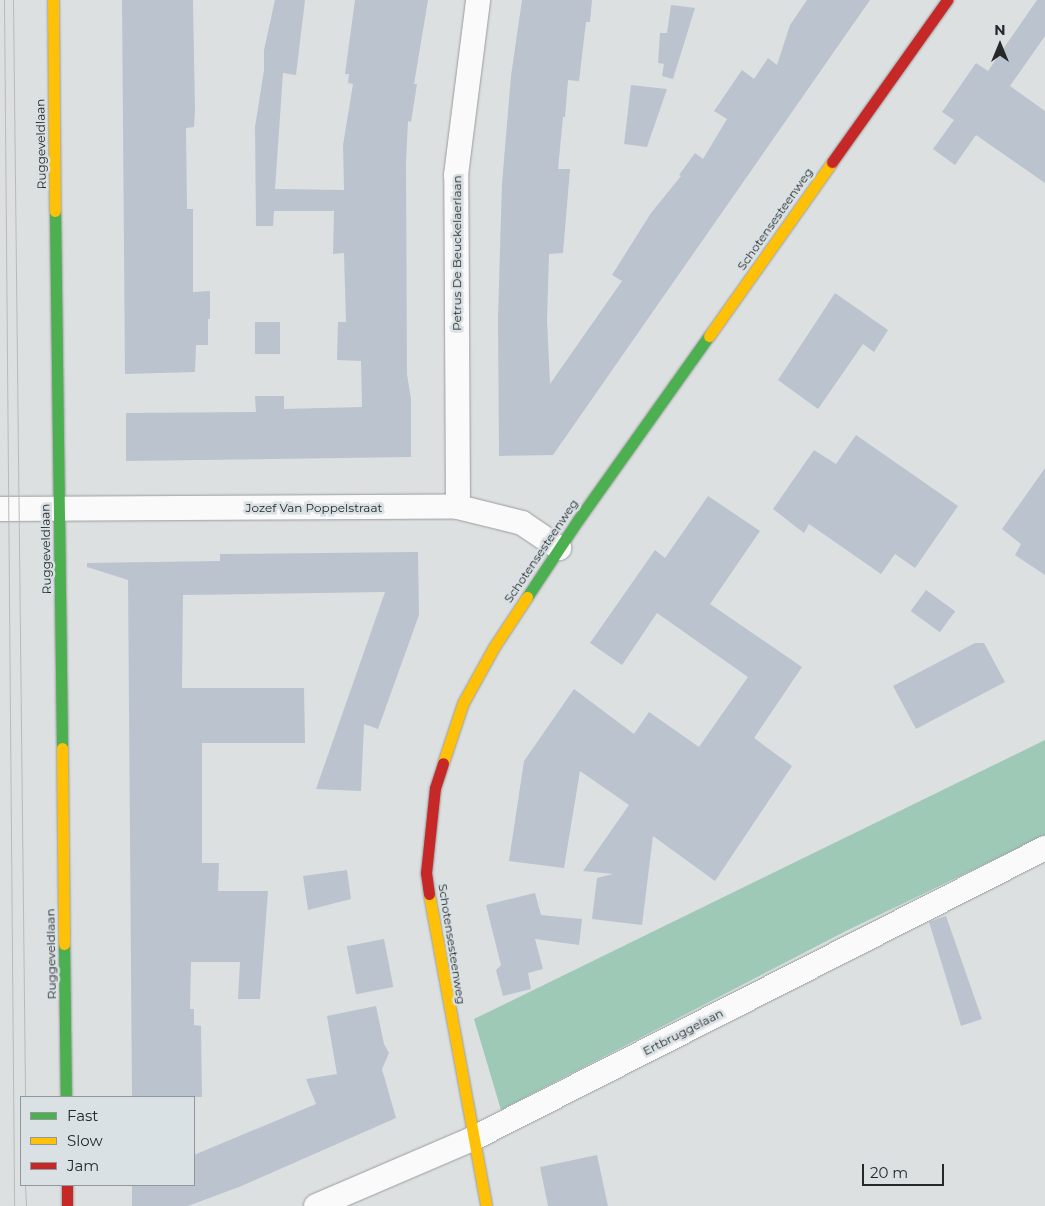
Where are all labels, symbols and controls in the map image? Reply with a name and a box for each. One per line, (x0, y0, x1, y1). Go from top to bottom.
north arrow (975, 20, 1025, 70)
text: N (994, 21, 1006, 39)
street label: Ruggeveldlaan (33, 99, 49, 189)
street label: Schotensesteenweg (734, 165, 816, 273)
street label: Petrus De Beuckelaerlaan (450, 175, 464, 331)
street label: Schotensesteenweg (501, 497, 581, 605)
street label: Jozef Van Poppelstraat (246, 501, 382, 515)
street label: Ruggeveldlaan (38, 504, 54, 594)
street label: Schotensesteenweg (435, 883, 469, 1005)
street label: Ruggeveldlaan (43, 909, 59, 999)
street label: Ertbruggelaan (640, 1006, 726, 1058)
legend (20, 1096, 195, 1186)
text: Fast (67, 1106, 98, 1125)
text: Slow (67, 1131, 103, 1150)
scale bar (865, 1154, 948, 1186)
text: Jam (67, 1156, 99, 1175)
text: 20 m (870, 1163, 908, 1182)

